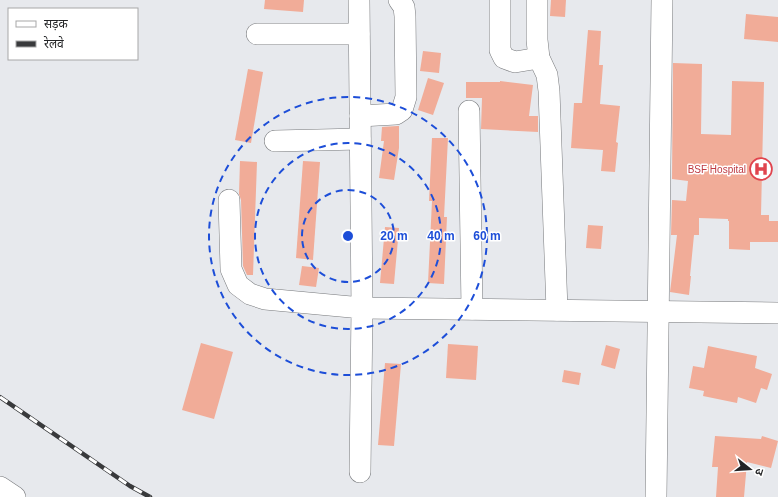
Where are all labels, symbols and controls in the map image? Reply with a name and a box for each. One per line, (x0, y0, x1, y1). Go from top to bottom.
legend (8, 8, 138, 60)
text: सड़क (44, 17, 69, 31)
text: रेलवे (44, 36, 64, 51)
hospital icon: BSF Hospital (748, 156, 774, 182)
place label: BSF Hospital (688, 164, 746, 175)
centre of rings (341, 229, 355, 243)
text: 20 m (380, 229, 408, 243)
text: 40 m (427, 229, 455, 243)
text: 60 m (473, 229, 501, 243)
north arrow (730, 449, 770, 489)
text: उ (753, 467, 766, 477)

